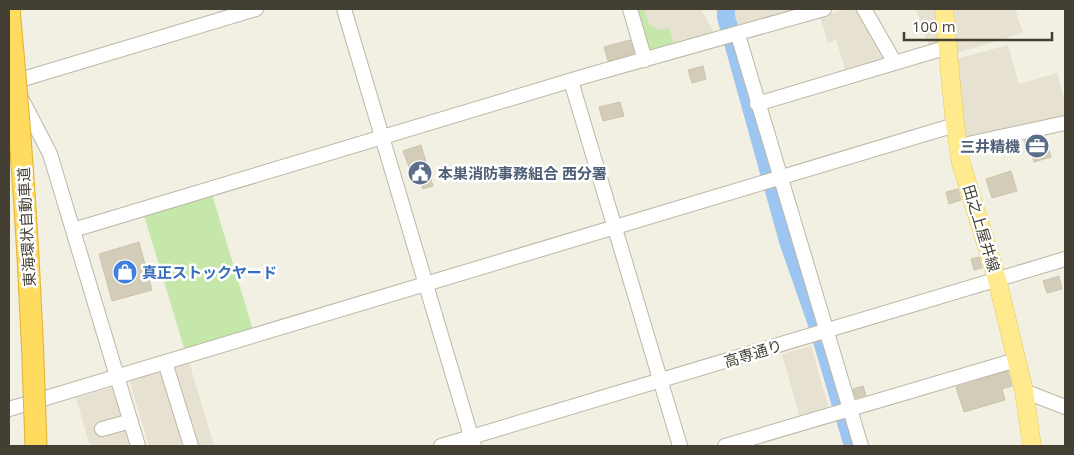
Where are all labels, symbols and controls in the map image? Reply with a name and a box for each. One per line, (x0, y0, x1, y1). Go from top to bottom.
scale bar (904, 10, 1052, 42)
text: 100 m (912, 16, 956, 36)
office icon: 三井精機 (1024, 133, 1050, 159)
place label: 三井精機 (960, 136, 1020, 156)
public building icon: 本巣消防事務組合 西分署 (407, 160, 433, 186)
place label: 本巣消防事務組合 西分署 (438, 163, 607, 183)
street label: 東海環状自動車道 (13, 167, 39, 287)
street label: 田之上屋井線 (959, 182, 1005, 274)
shop icon: 真正ストックヤード (112, 259, 138, 285)
place label: 真正ストックヤード (142, 262, 277, 282)
street label: 高専通り (721, 335, 785, 371)

